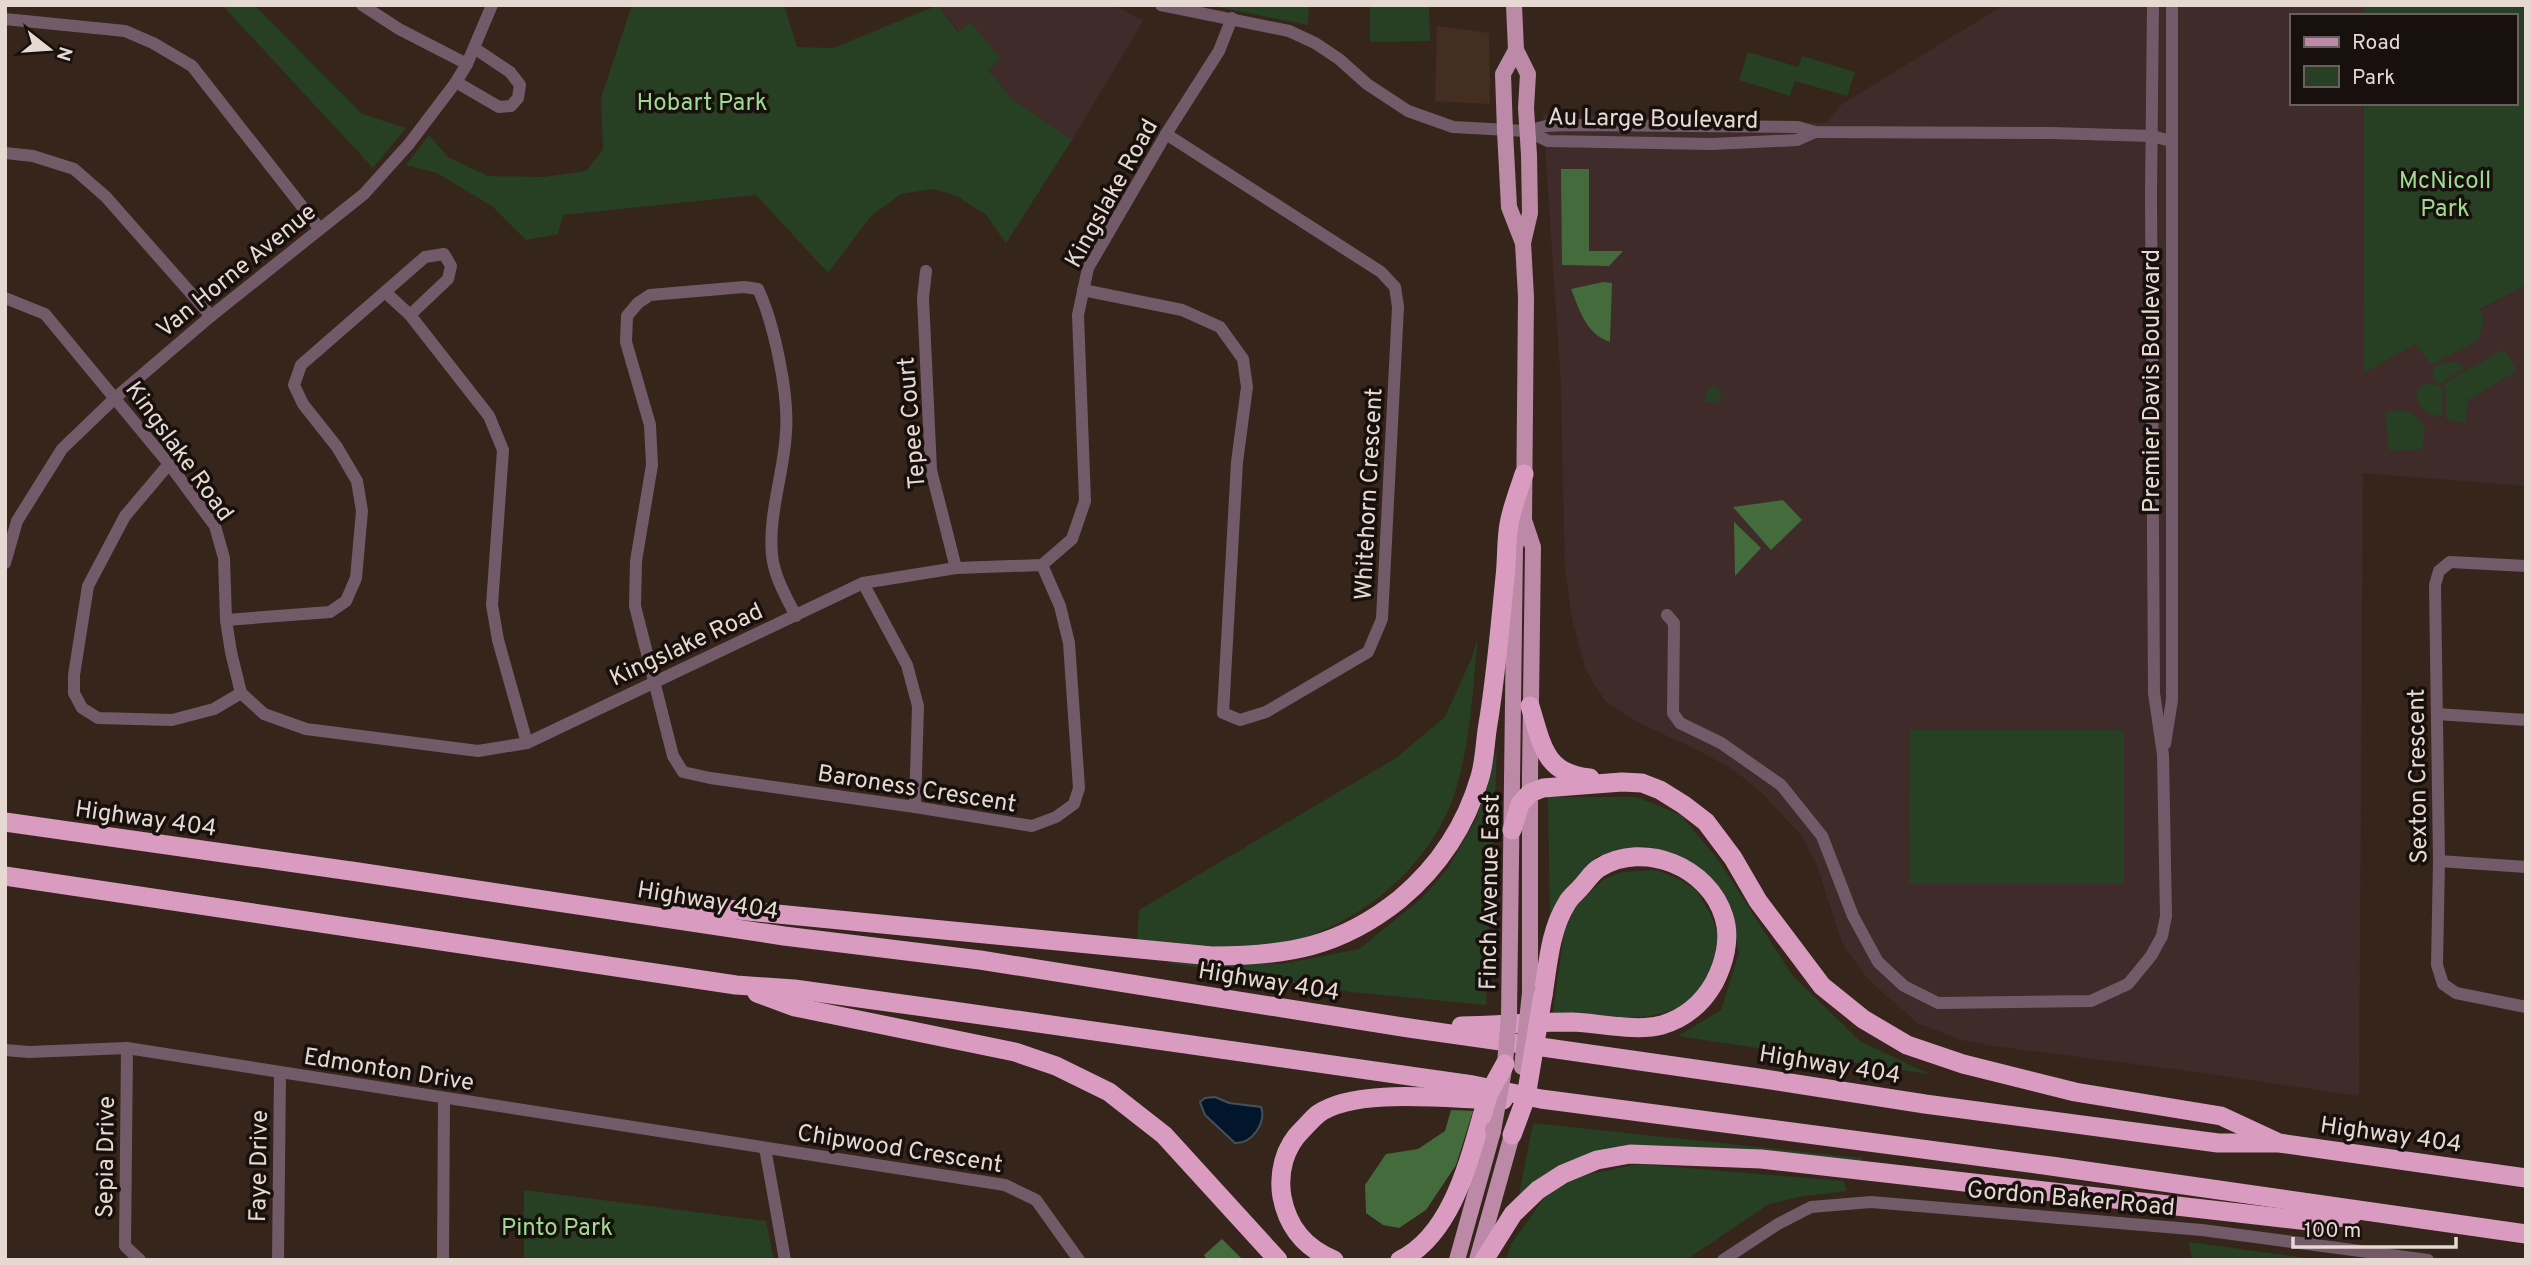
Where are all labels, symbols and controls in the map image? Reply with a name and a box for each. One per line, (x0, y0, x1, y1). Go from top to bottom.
north arrow (14, 14, 84, 84)
legend (2290, 14, 2517, 105)
text: Road (2352, 30, 2401, 57)
text: N (50, 43, 77, 63)
text: Park (2352, 65, 2395, 92)
park label: Hobart Park (637, 89, 767, 119)
street label: Au Large Boulevard (1547, 103, 1759, 137)
street label: Kingslake Road (1059, 114, 1166, 274)
park label: McNicoll Park (2399, 167, 2491, 225)
street label: Van Horne Avenue (151, 198, 323, 345)
street label: Premier Davis Boulevard (2138, 249, 2168, 513)
street label: Tepee Court (892, 356, 934, 490)
street label: Kingslake Road (118, 376, 239, 528)
street label: Whitehorn Crescent (1349, 387, 1391, 601)
street label: Kingslake Road (605, 597, 768, 694)
street label: Sexton Crescent (2402, 688, 2436, 864)
street label: Baroness Crescent (815, 759, 1018, 821)
street label: Finch Avenue East (1474, 794, 1508, 991)
street label: Highway 404 (73, 795, 218, 845)
street label: Highway 404 (635, 876, 781, 928)
street label: Highway 404 (1196, 957, 1342, 1009)
street label: Highway 404 (1757, 1040, 1903, 1092)
street label: Edmonton Drive (301, 1043, 476, 1099)
street label: Sepia Drive (91, 1096, 123, 1218)
street label: Faye Drive (244, 1110, 276, 1222)
street label: Highway 404 (2318, 1111, 2463, 1161)
street label: Chipwood Crescent (795, 1119, 1005, 1181)
street label: Gordon Baker Road (1966, 1176, 2176, 1224)
scale bar (2293, 1206, 2456, 1250)
park label: Pinto Park (501, 1214, 613, 1244)
text: 100 m (2304, 1218, 2361, 1245)

